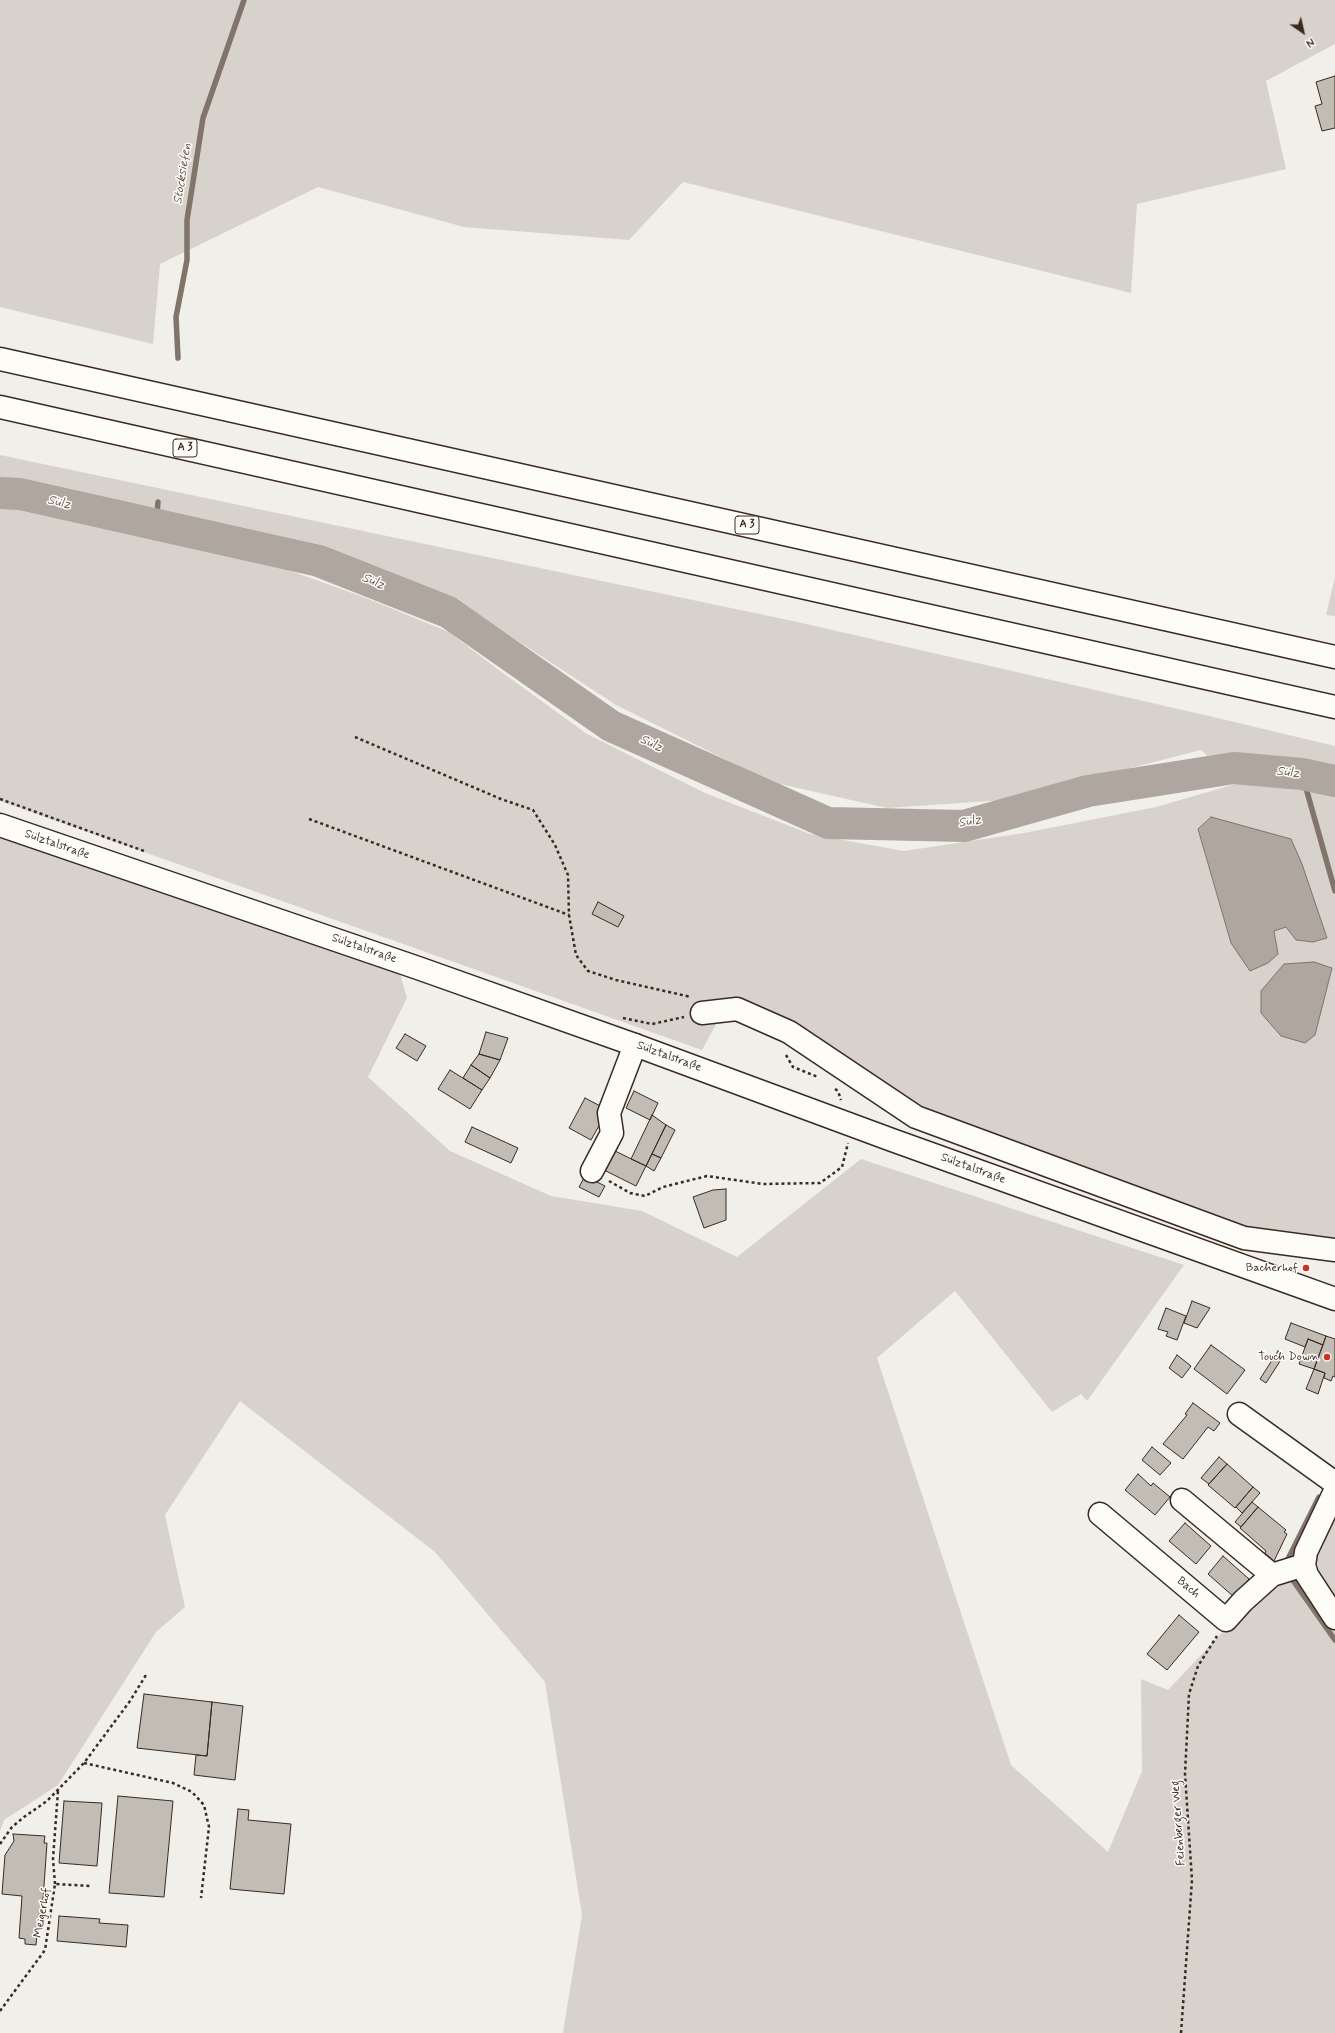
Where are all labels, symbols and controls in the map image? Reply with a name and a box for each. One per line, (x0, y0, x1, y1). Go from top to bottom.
north arrow (1283, 12, 1323, 52)
text: N (1303, 34, 1317, 50)
water label: Stocksiefen (170, 142, 196, 206)
road number: A 3 (173, 439, 197, 457)
water label: Sülz (46, 493, 72, 513)
road number: A 3 (735, 516, 759, 534)
water label: Sülz (359, 570, 387, 594)
water label: Sülz (637, 732, 665, 756)
water label: Sülz (1276, 764, 1300, 782)
water label: Sülz (957, 812, 983, 832)
street label: Sülztalstraße (22, 827, 92, 863)
street label: Sülztalstraße (329, 931, 399, 967)
street label: Sülztalstraße (635, 1039, 703, 1075)
street label: Sülztalstraße (939, 1151, 1007, 1187)
place label: Bacherhof (1246, 1261, 1298, 1275)
marker: Bacherhof (1301, 1263, 1311, 1273)
place label: Touch Down (1258, 1350, 1319, 1364)
marker: Touch Down (1322, 1352, 1332, 1362)
street label: Bach (1174, 1574, 1202, 1602)
street label: Feienberger Weg (1169, 1780, 1189, 1866)
street label: Meigerhof (32, 1887, 54, 1939)

